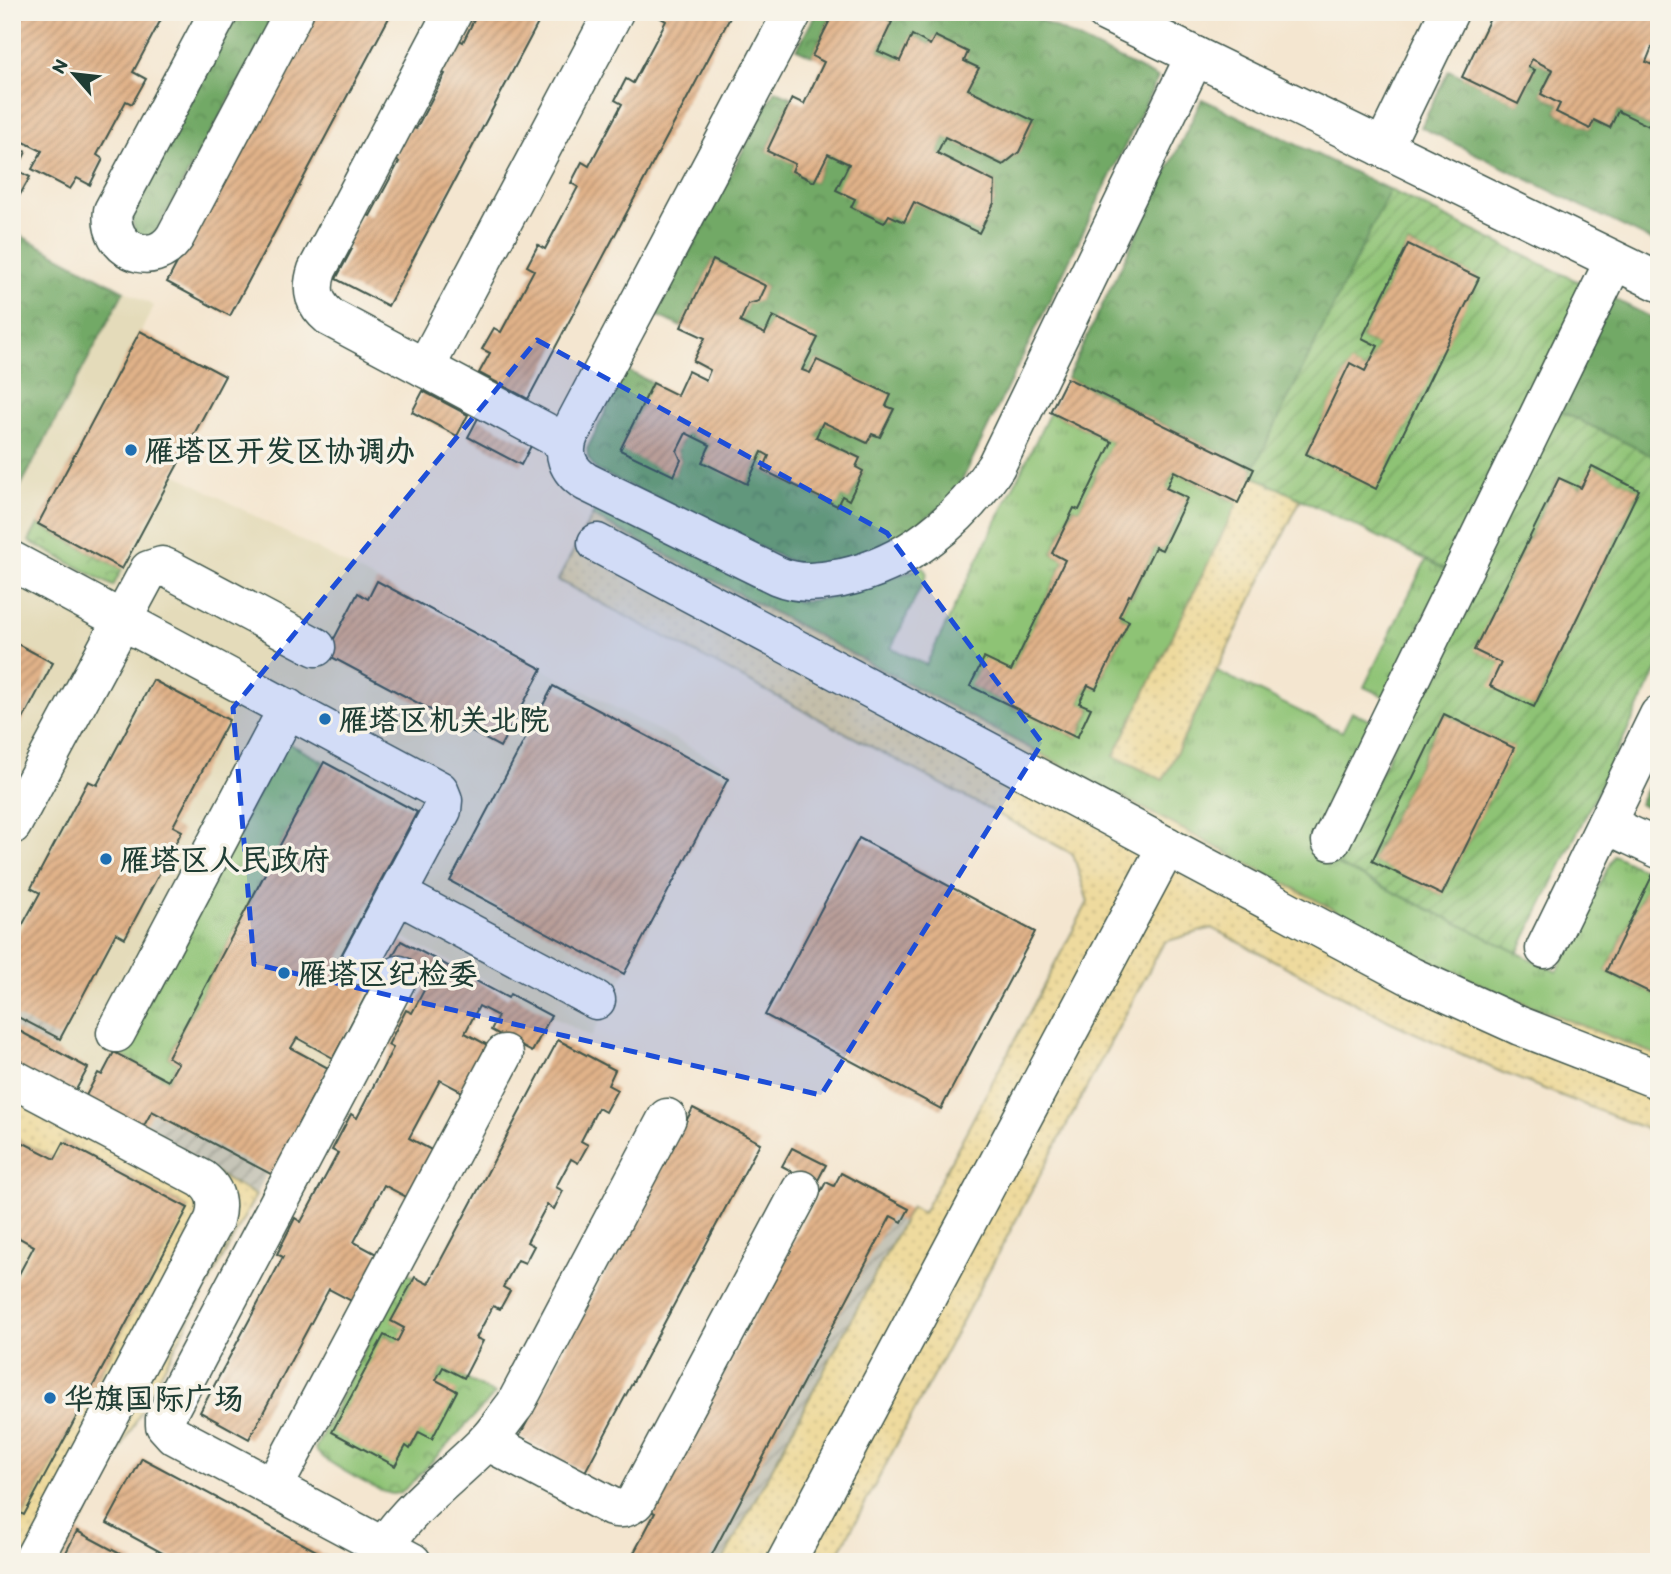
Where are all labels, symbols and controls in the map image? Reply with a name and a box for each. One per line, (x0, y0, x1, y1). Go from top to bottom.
north arrow (38, 38, 108, 108)
text: N (46, 55, 73, 77)
place label: 雁塔区开发区协调办 (145, 432, 415, 469)
marker: 雁塔区开发区协调办 (123, 442, 139, 458)
place label: 雁塔区机关北院 (339, 701, 549, 738)
marker: 雁塔区机关北院 (317, 711, 333, 727)
place label: 雁塔区人民政府 (120, 841, 330, 878)
marker: 雁塔区人民政府 (98, 851, 114, 867)
place label: 雁塔区纪检委 (298, 955, 478, 992)
marker: 雁塔区纪检委 (276, 965, 292, 981)
place label: 华旗国际广场 (64, 1380, 244, 1417)
marker: 华旗国际广场 (42, 1390, 58, 1406)

